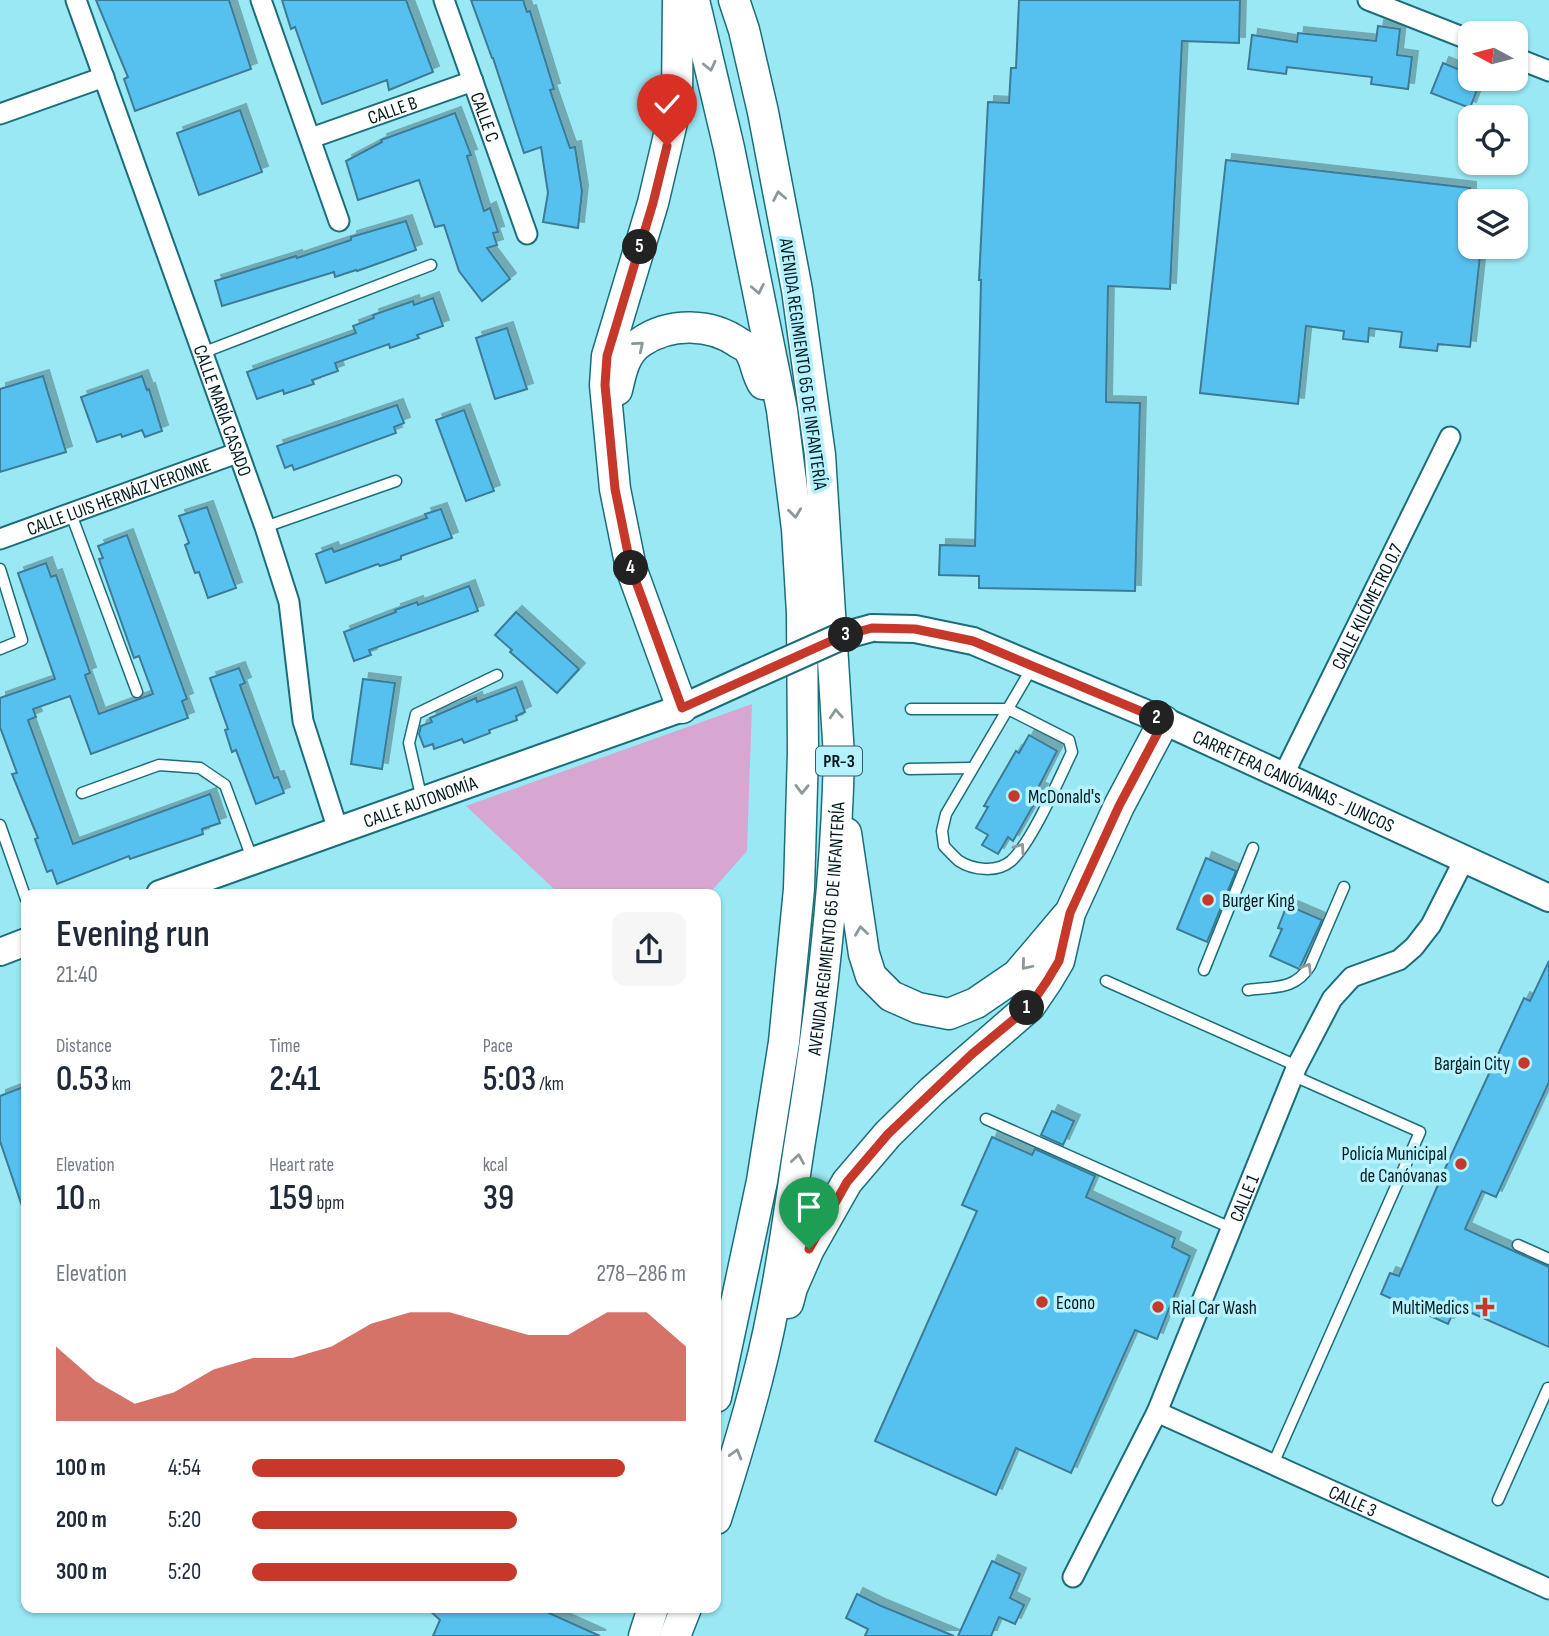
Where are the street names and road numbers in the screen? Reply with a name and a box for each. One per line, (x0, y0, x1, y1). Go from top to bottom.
street label: CALLE C (465, 89, 503, 145)
street label: CALLE B (365, 92, 420, 130)
street label: AVENIDA REGIMIENTO 65 DE INFANTERÍA (773, 236, 832, 492)
street label: CALLE MARÍA CASADO (188, 342, 256, 480)
street label: CALLE LUIS HERNÁIZ VERONNE (24, 454, 214, 541)
street label: CALLE KILÓMETRO 0.7 (1327, 540, 1409, 674)
street label: CARRETERA CANÓVANAS - JUNCOS (1189, 726, 1397, 838)
road number: PR-3 (816, 746, 862, 776)
street label: CALLE AUTONOMÍA (361, 772, 481, 834)
street label: AVENIDA REGIMIENTO 65 DE INFANTERÍA (803, 801, 850, 1058)
street label: CALLE 1 (1225, 1171, 1265, 1226)
street label: CALLE 3 (1325, 1481, 1380, 1523)

